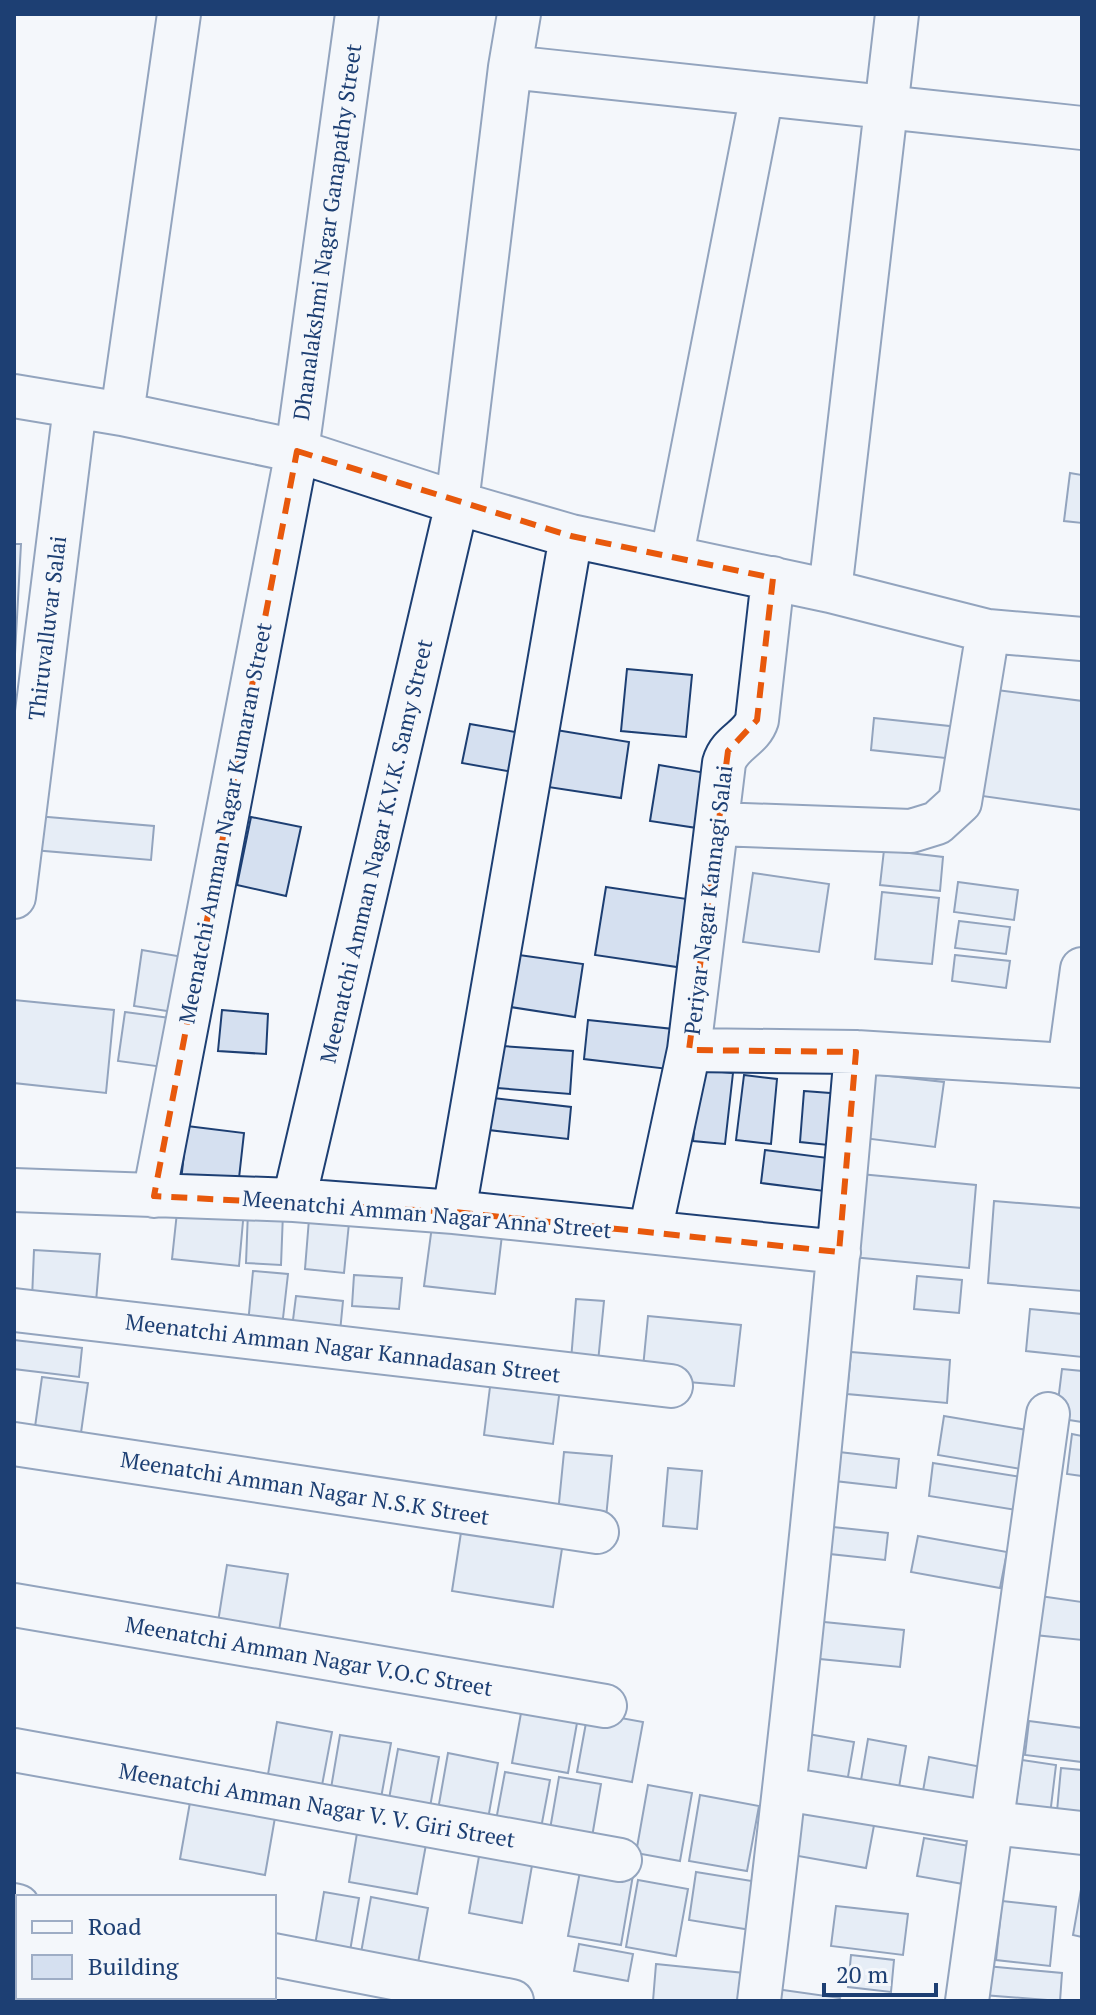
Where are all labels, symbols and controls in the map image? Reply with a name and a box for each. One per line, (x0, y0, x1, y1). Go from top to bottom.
street label: Dhanalakshmi Nagar Ganapathy Street (286, 42, 367, 422)
street label: Thiruvalluvar Salai (21, 534, 72, 722)
street label: Meenatchi Amman Nagar Kumaran Street (171, 620, 278, 1026)
street label: Meenatchi Amman Nagar K.V.K. Samy Street (313, 636, 438, 1066)
street label: Periyar Nagar Kannagi Salai (677, 763, 738, 1037)
street label: Meenatchi Amman Nagar Anna Street (241, 1183, 613, 1244)
street label: Meenatchi Amman Nagar Kannadasan Street (124, 1306, 562, 1389)
street label: Meenatchi Amman Nagar N.S.K Street (119, 1444, 492, 1531)
street label: Meenatchi Amman Nagar V.O.C Street (123, 1609, 495, 1702)
street label: Meenatchi Amman Nagar V. V. Giri Street (117, 1755, 517, 1854)
legend (16, 1895, 276, 1999)
text: Road (88, 1910, 142, 1942)
scale bar (824, 1947, 936, 1997)
text: Building (88, 1950, 179, 1982)
text: 20 m (836, 1958, 888, 1990)

